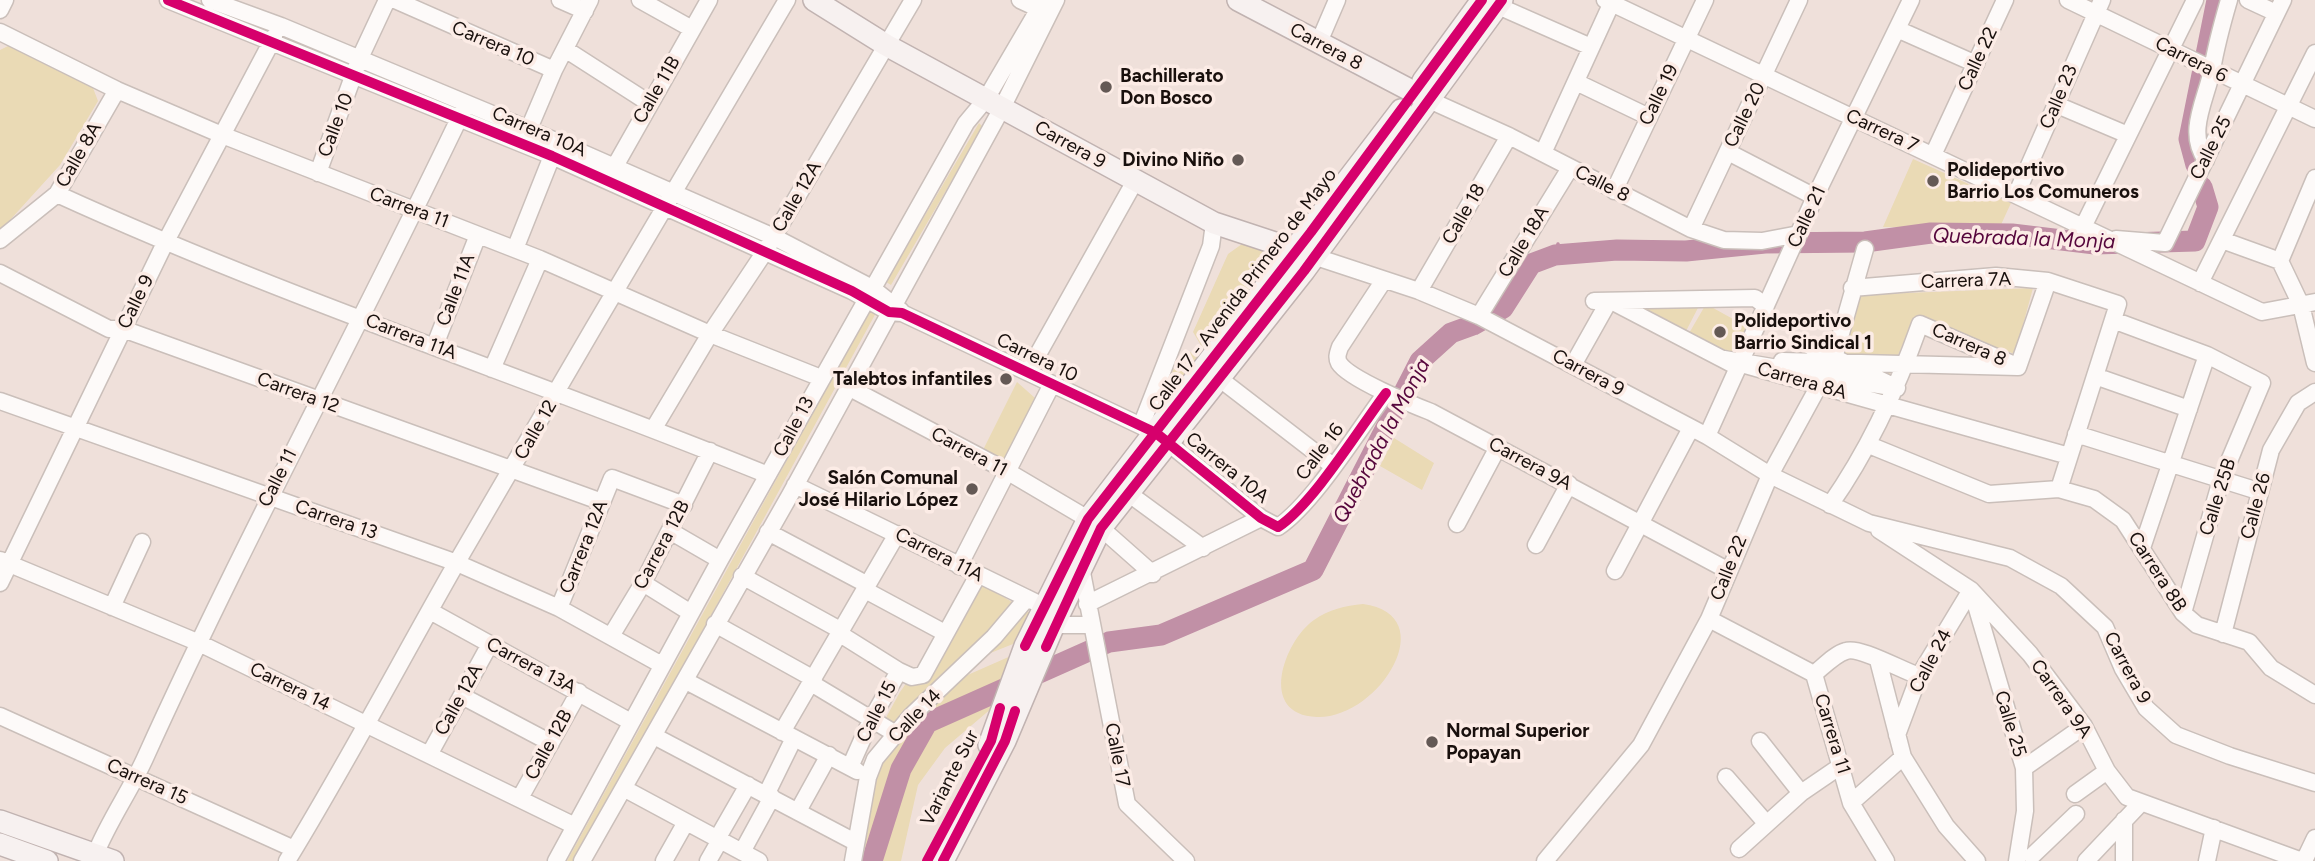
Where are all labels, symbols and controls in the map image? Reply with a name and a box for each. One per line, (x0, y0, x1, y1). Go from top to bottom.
street label: Carrera 10 (448, 16, 538, 72)
street label: Carrera 8 (1286, 18, 1366, 76)
street label: Calle 22 (1953, 23, 2003, 95)
street label: Carrera 6 (2151, 32, 2231, 88)
street label: Calle 11B (629, 52, 685, 128)
street label: Calle 19 (1634, 61, 1684, 129)
street label: Calle 23 (2035, 61, 2083, 133)
place label: Bachillerato Don Bosco (1120, 65, 1224, 109)
marker: Bachillerato Don Bosco (1098, 79, 1114, 95)
street label: Calle 20 (1719, 79, 1771, 151)
street label: Calle 10 (313, 90, 359, 160)
street label: Carrera 10A (488, 102, 590, 162)
street label: Carrera 7 (1842, 104, 1922, 158)
street label: Calle 25 (2185, 112, 2237, 184)
street label: Carrera 9 (1030, 116, 1110, 174)
street label: Calle 8A (51, 118, 107, 192)
place label: Divino Niño (1122, 149, 1224, 171)
marker: Divino Niño (1230, 152, 1246, 168)
street label: Calle 12A (768, 157, 826, 237)
place label: Polideportivo Barrio Los Comuneros (1947, 159, 2139, 203)
street label: Calle 8 (1571, 161, 1633, 207)
street label: Calle 17 - Avenida Primero de Mayo (1144, 164, 1342, 416)
marker: Polideportivo Barrio Los Comuneros (1925, 173, 1941, 189)
street label: Calle 18 (1438, 180, 1490, 248)
street label: Carrera 11 (366, 182, 452, 234)
street label: Calle 21 (1783, 183, 1831, 251)
street label: Calle 18A (1494, 202, 1554, 282)
water label: Quebrada la Monja (1932, 223, 2116, 255)
street label: Calle 11A (432, 251, 480, 329)
street label: Carrera 7A (1920, 268, 2012, 294)
street label: Calle 9 (113, 271, 159, 333)
street label: Carrera 11A (362, 309, 460, 365)
place label: Polideportivo Barrio Sindical 1 (1734, 310, 1872, 354)
street label: Carrera 8 (1928, 319, 2010, 371)
marker: Polideportivo Barrio Sindical 1 (1712, 324, 1728, 340)
street label: Carrera 10 (993, 329, 1081, 387)
street label: Carrera 9 (1548, 345, 1628, 401)
water label: Quebrada la Monja (1328, 354, 1436, 528)
street label: Carrera 8A (1755, 357, 1849, 405)
street label: Carrera 12 (254, 368, 342, 418)
place label: Talebtos infantiles (833, 368, 992, 390)
marker: Talebtos infantiles (998, 371, 1014, 387)
street label: Calle 13 (769, 393, 819, 461)
street label: Calle 12 (510, 396, 562, 464)
street label: Calle 16 (1291, 419, 1349, 485)
street label: Carrera 11 (927, 422, 1011, 482)
street label: Carrera 10A (1181, 428, 1273, 508)
street label: Carrera 9A (1484, 433, 1576, 495)
street label: Calle 11 (254, 445, 302, 511)
street label: Calle 25B (2195, 455, 2241, 539)
place label: Salón Comunal José Hilario López (798, 467, 958, 511)
street label: Calle 26 (2236, 470, 2276, 542)
marker: Salón Comunal José Hilario López (964, 481, 980, 497)
street label: Carrera 13 (292, 495, 380, 545)
street label: Carrera 12A (555, 497, 613, 597)
street label: Carrera 12B (629, 497, 695, 593)
street label: Carrera 11A (891, 523, 987, 587)
street label: Carrera 8B (2123, 528, 2191, 616)
street label: Calle 22 (1706, 532, 1752, 604)
street label: Calle 24 (1905, 625, 1957, 697)
street label: Carrera 9 (2099, 628, 2155, 708)
street label: Carrera 13A (482, 633, 580, 699)
street label: Carrera 9A (2026, 655, 2096, 743)
street label: Carrera 14 (246, 658, 334, 716)
street label: Calle 12A (430, 660, 488, 740)
street label: Calle 15 (852, 678, 902, 746)
street label: Calle 14 (884, 684, 946, 748)
street label: Calle 25 (1989, 688, 2031, 760)
street label: Carrera 11 (1809, 691, 1855, 777)
street label: Calle 12B (520, 706, 578, 784)
place label: Normal Superior Popayan (1446, 720, 1590, 764)
street label: Calle 17 (1100, 721, 1134, 789)
street label: Variante Sur (916, 726, 984, 830)
marker: Normal Superior Popayan (1424, 734, 1440, 750)
street label: Carrera 15 (103, 754, 191, 810)

